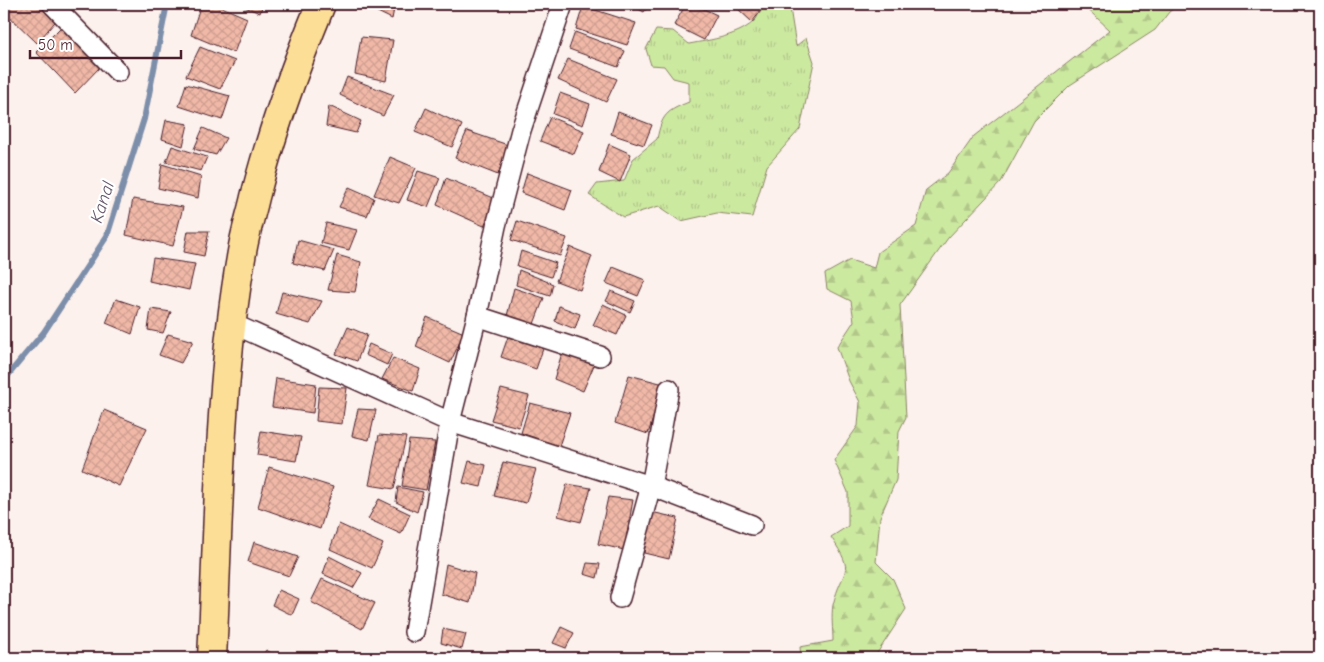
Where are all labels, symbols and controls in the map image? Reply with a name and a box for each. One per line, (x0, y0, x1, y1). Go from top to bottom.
scale bar (30, 28, 181, 60)
text: 50 m (38, 36, 73, 54)
water label: Kanal (86, 178, 119, 226)

